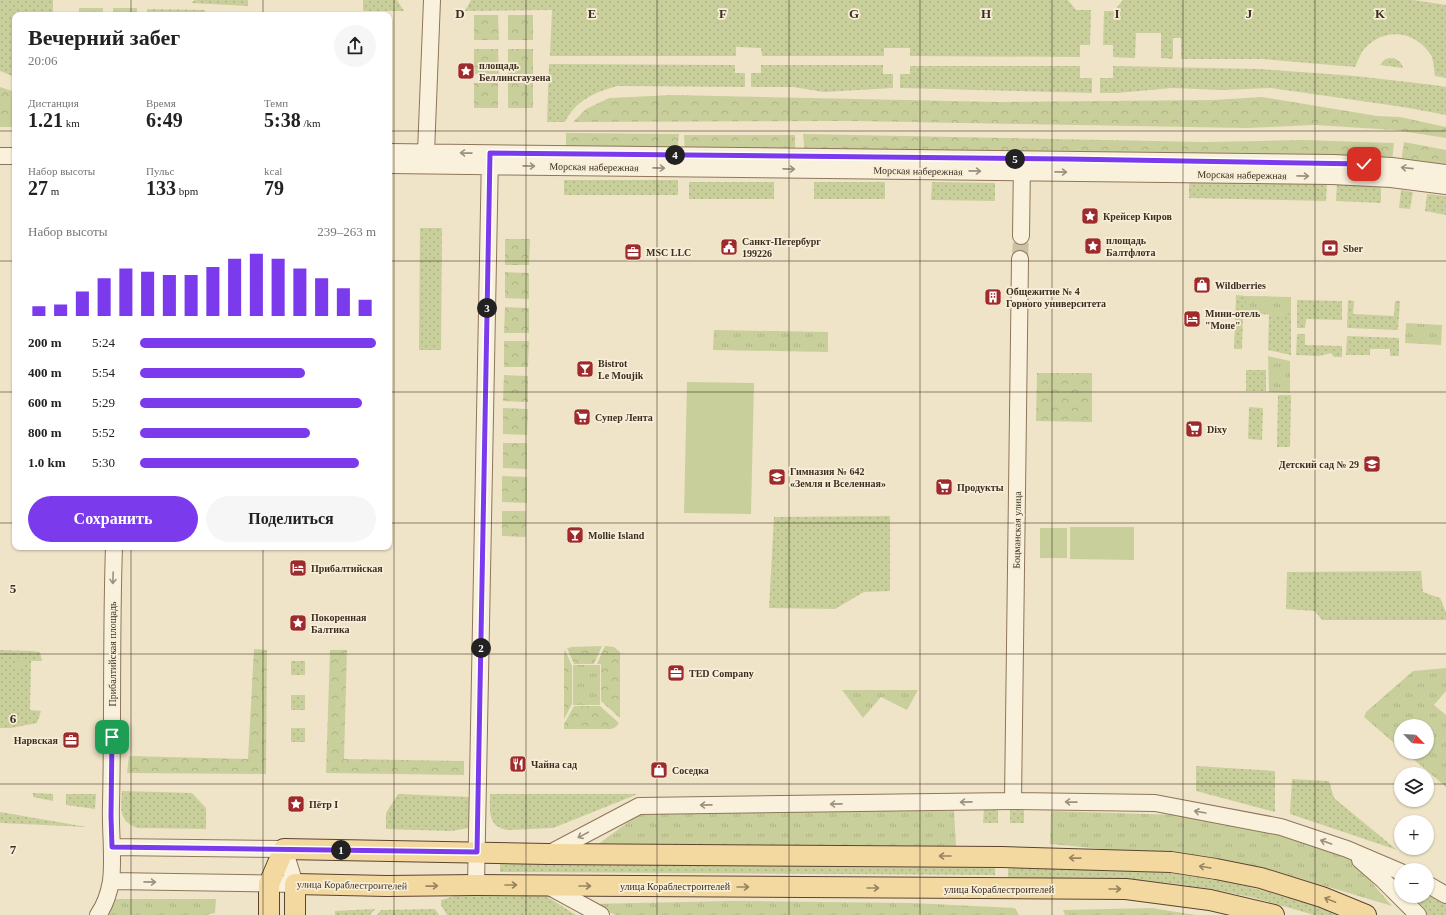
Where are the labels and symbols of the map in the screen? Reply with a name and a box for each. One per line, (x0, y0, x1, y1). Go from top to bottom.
text: D (455, 6, 465, 21)
text: E (588, 6, 596, 21)
text: F (719, 6, 727, 21)
text: G (849, 6, 859, 21)
text: H (981, 6, 991, 21)
text: I (1114, 6, 1120, 21)
text: J (1246, 6, 1253, 21)
text: K (1375, 6, 1386, 21)
place label: площадь Беллинсгаузена (479, 60, 550, 83)
place icon: площадь Беллинсгаузена (456, 61, 476, 81)
pin: 4 (665, 145, 685, 165)
pin (1347, 147, 1381, 181)
one-way arrow (460, 149, 473, 157)
pin: 5 (1005, 149, 1025, 169)
street label: Морская набережная (549, 161, 639, 173)
one-way arrow (522, 162, 535, 170)
one-way arrow (652, 164, 665, 172)
one-way arrow (1401, 164, 1414, 171)
street label: Морская набережная (873, 165, 963, 177)
one-way arrow (782, 166, 795, 173)
one-way arrow (968, 167, 981, 175)
one-way arrow (1054, 168, 1067, 176)
street label: Морская набережная (1197, 169, 1287, 181)
one-way arrow (1296, 172, 1309, 180)
place icon: Крейсер Киров (1080, 206, 1100, 226)
place label: Крейсер Киров (1103, 211, 1172, 222)
place label: площадь Балтфлота (1106, 235, 1155, 258)
place label: Санкт-Петербург 199226 (742, 236, 821, 259)
place icon: площадь Балтфлота (1083, 236, 1103, 256)
public building icon: Санкт-Петербург 199226 (719, 237, 739, 257)
bank icon: Sber (1320, 238, 1340, 258)
office icon: MSC LLC (623, 242, 643, 262)
place label: Sber (1343, 243, 1364, 254)
place label: MSC LLC (646, 247, 691, 258)
shop icon: Wildberries (1192, 275, 1212, 295)
place label: Wildberries (1215, 280, 1266, 291)
place label: Общежитие № 4 Горного университета (1006, 286, 1106, 309)
building icon: Общежитие № 4 Горного университета (983, 287, 1003, 307)
pin: 3 (477, 298, 497, 318)
place label: Мини-отель "Моне" (1205, 308, 1261, 331)
hotel icon: Мини-отель "Моне" (1182, 309, 1202, 329)
place label: Bistrot Le Moujik (598, 358, 644, 381)
bar icon: Bistrot Le Moujik (575, 359, 595, 379)
supermarket icon: Супер Лента (572, 407, 592, 427)
place label: Супер Лента (595, 412, 653, 423)
supermarket icon: Dixy (1184, 419, 1204, 439)
place label: Dixy (1207, 424, 1227, 435)
school or university icon: Детский сад № 29 (1362, 454, 1382, 474)
place label: Детский сад № 29 (1279, 459, 1359, 470)
place label: Гимназия № 642 «Земля и Вселенная» (790, 466, 886, 489)
school or university icon: Гимназия № 642 «Земля и Вселенная» (767, 467, 787, 487)
supermarket icon: Продукты (934, 477, 954, 497)
place label: Продукты (957, 482, 1004, 493)
street label: Боцманская улица (1011, 491, 1023, 569)
bar icon: Mollie Island (565, 525, 585, 545)
place label: Mollie Island (588, 530, 645, 541)
hotel icon: Прибалтийская (288, 558, 308, 578)
place label: Прибалтийская (311, 563, 383, 574)
one-way arrow (110, 571, 117, 584)
text: 5 (10, 581, 17, 596)
street label: Прибалтийская площадь (107, 601, 118, 707)
place label: Покоренная Балтика (311, 612, 367, 635)
place icon: Покоренная Балтика (288, 613, 308, 633)
pin: 2 (471, 638, 491, 658)
office icon: TED Company (666, 663, 686, 683)
place label: TED Company (689, 668, 754, 679)
text: 6 (10, 711, 17, 726)
north arrow (1394, 719, 1434, 759)
pin (95, 720, 129, 754)
office icon: Нарвская (61, 730, 81, 750)
place label: Нарвская (14, 735, 59, 746)
restaurant icon: Чайна сад (508, 754, 528, 774)
place label: Чайна сад (531, 759, 577, 770)
shop icon: Соседка (649, 760, 669, 780)
place label: Соседка (672, 765, 709, 776)
place icon: Пётр I (286, 794, 306, 814)
one-way arrow (960, 798, 973, 806)
one-way arrow (1065, 798, 1078, 806)
place label: Пётр I (309, 799, 338, 810)
one-way arrow (830, 800, 843, 807)
one-way arrow (700, 801, 713, 809)
one-way arrow (1194, 807, 1207, 815)
one-way arrow (577, 832, 589, 839)
one-way arrow (1320, 838, 1333, 845)
pin: 1 (331, 840, 351, 860)
text: 7 (10, 842, 17, 857)
one-way arrow (939, 853, 952, 860)
one-way arrow (1069, 854, 1082, 862)
one-way arrow (1199, 863, 1212, 871)
one-way arrow (143, 878, 156, 886)
street label: улица Кораблестроителей (297, 879, 408, 891)
one-way arrow (504, 881, 517, 889)
street label: улица Кораблестроителей (620, 881, 731, 892)
one-way arrow (425, 882, 438, 890)
one-way arrow (578, 882, 591, 890)
one-way arrow (736, 883, 749, 891)
one-way arrow (866, 884, 879, 892)
street label: улица Кораблестроителей (944, 884, 1055, 895)
one-way arrow (1108, 885, 1121, 893)
one-way arrow (1324, 896, 1336, 904)

